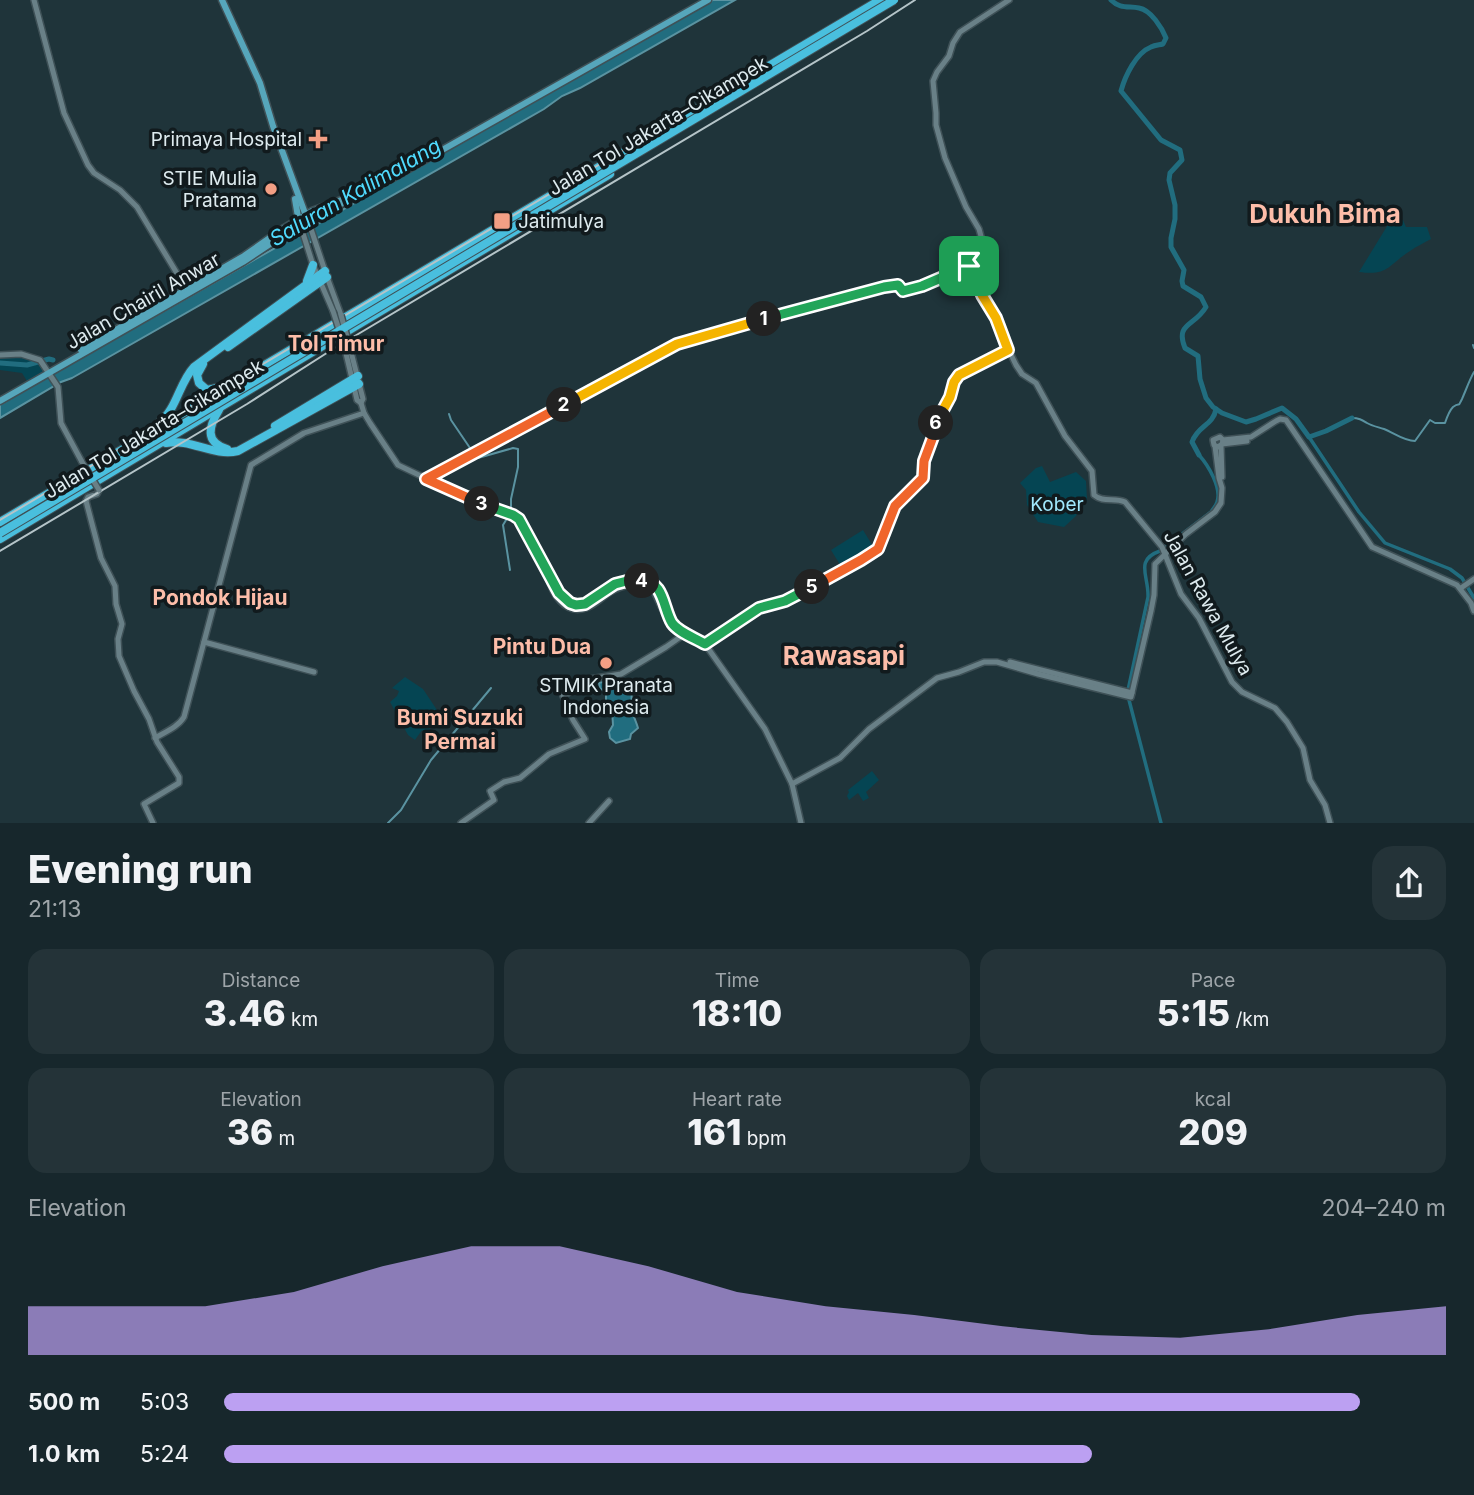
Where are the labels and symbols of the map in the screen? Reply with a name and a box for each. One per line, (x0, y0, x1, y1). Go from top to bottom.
street label: Jalan Tol Jakarta–Cikampek (544, 51, 772, 201)
place label: Primaya Hospital (151, 128, 302, 151)
marker: Primaya Hospital (308, 129, 328, 149)
water label: Saluran Kalimalang (265, 133, 445, 251)
place label: STIE Mulia Pratama (162, 167, 257, 212)
marker: STIE Mulia Pratama (263, 181, 279, 197)
district label: Dukuh Bima (1249, 198, 1401, 229)
place label: Jatimulya (518, 210, 604, 233)
marker: Jatimulya (492, 211, 512, 231)
pin (939, 236, 999, 296)
street label: Jalan Chairil Anwar (62, 248, 224, 354)
pin: 1 (746, 302, 782, 336)
district label: Tol Timur (288, 331, 385, 356)
street label: Jalan Tol Jakarta–Cikampek (40, 354, 268, 504)
pin: 2 (546, 388, 582, 422)
pin: 6 (918, 406, 954, 440)
pin: 3 (464, 486, 500, 522)
park label: Kober (1030, 493, 1084, 516)
street label: Jalan Rawa Mulya (1159, 527, 1257, 679)
pin: 4 (624, 564, 660, 598)
pin: 5 (794, 570, 830, 604)
district label: Pondok Hijau (153, 585, 288, 610)
district label: Pintu Dua (493, 634, 591, 659)
district label: Rawasapi (783, 640, 905, 671)
marker: STMIK Pranata Indonesia (598, 655, 614, 671)
place label: STMIK Pranata Indonesia (539, 674, 673, 719)
district label: Bumi Suzuki Permai (397, 705, 523, 754)

